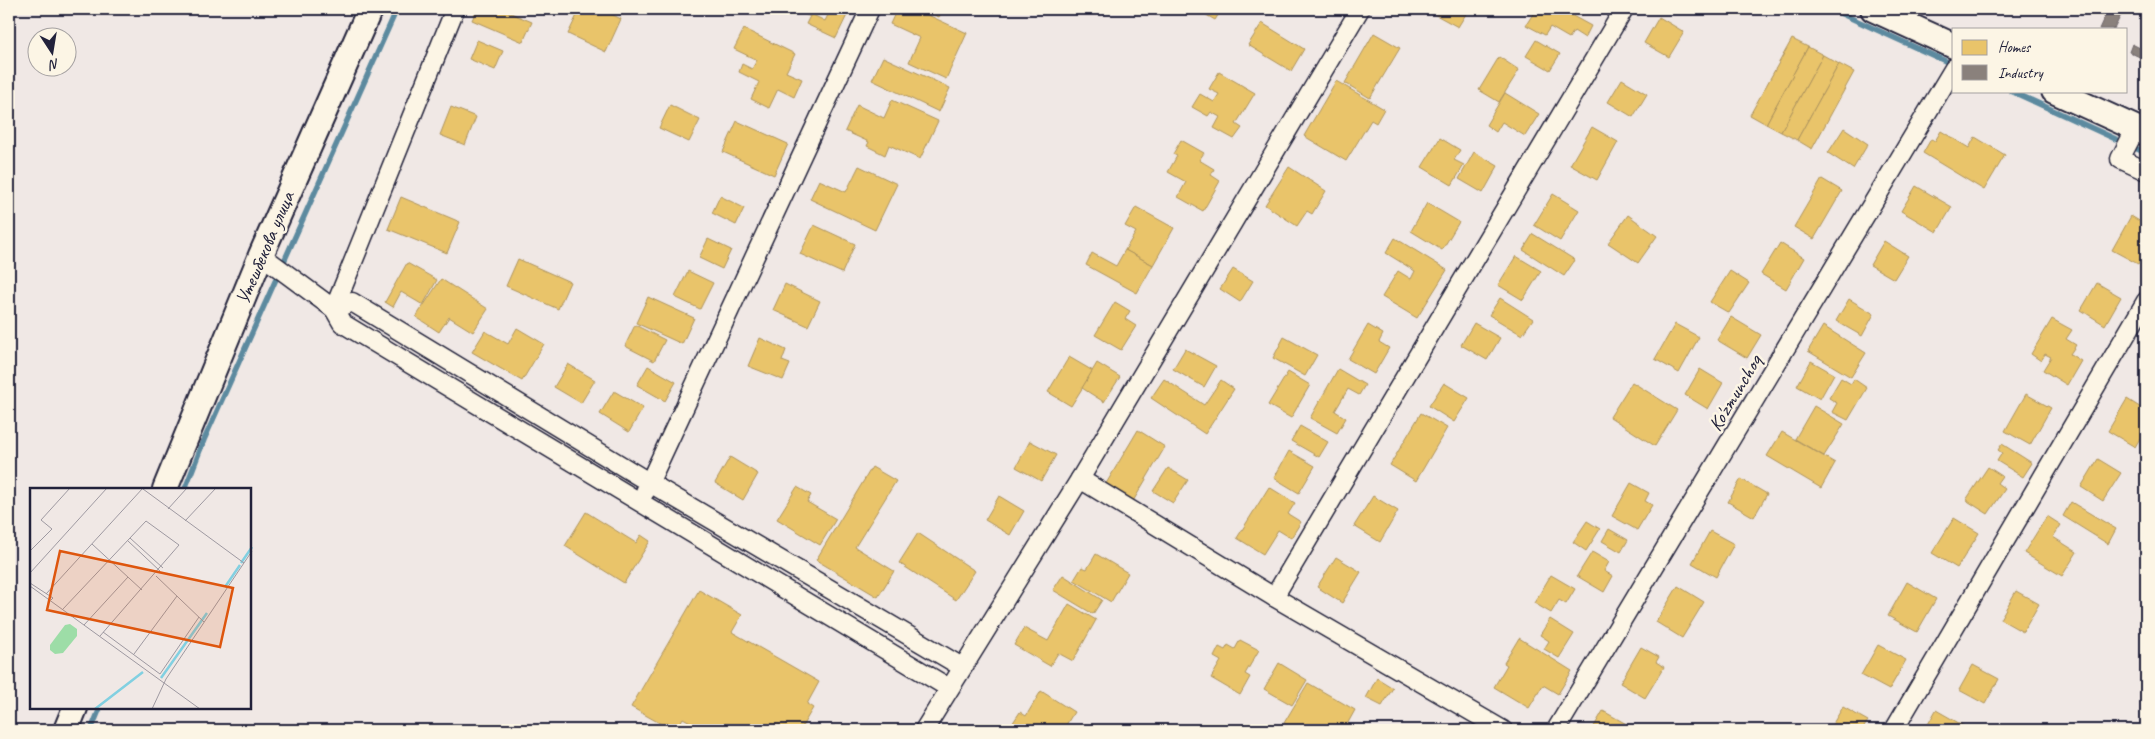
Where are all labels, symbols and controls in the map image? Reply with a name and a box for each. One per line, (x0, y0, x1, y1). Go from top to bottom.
north arrow (28, 28, 78, 78)
legend (1952, 28, 2128, 92)
text: Homes (1998, 38, 2032, 57)
text: N (46, 55, 61, 74)
text: Industry (1998, 64, 2045, 83)
street label: Утешбекова улица (230, 187, 300, 308)
street label: Ko'zmunchoq (1703, 349, 1768, 435)
inset map (30, 488, 251, 709)

